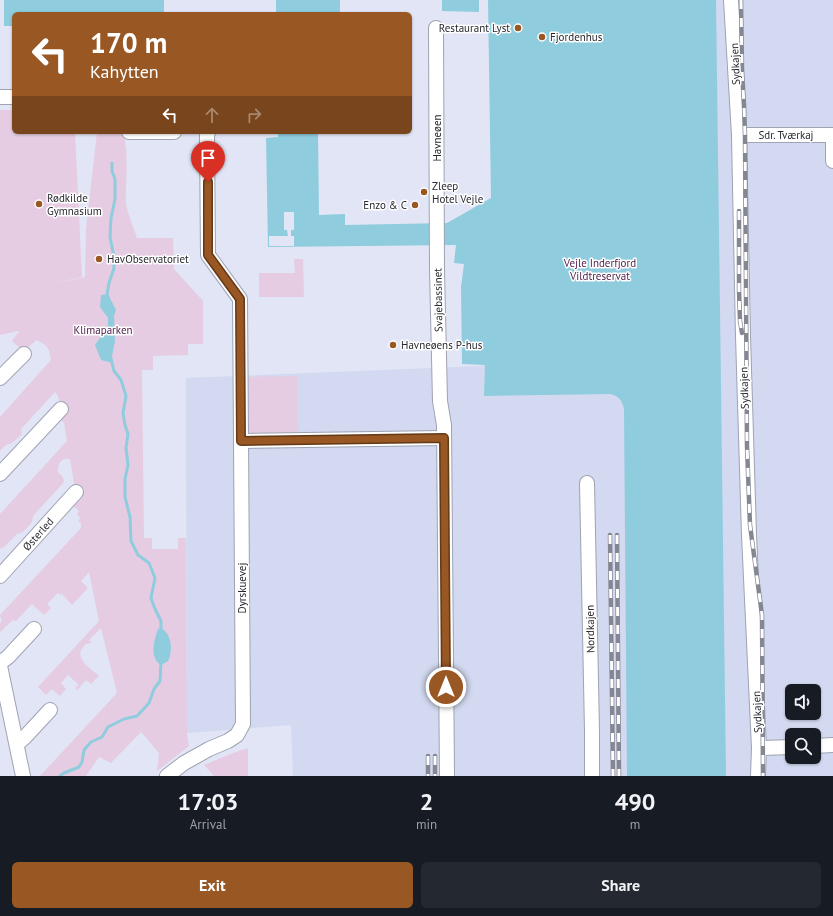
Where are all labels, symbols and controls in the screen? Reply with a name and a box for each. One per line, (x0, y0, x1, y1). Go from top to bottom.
place label: Restaurant Lyst (439, 21, 510, 35)
marker: Restaurant Lyst (513, 23, 523, 33)
text: 170 m (90, 24, 167, 61)
icon: left (24, 28, 76, 80)
place label: Fjordenhus (550, 30, 603, 44)
marker: Fjordenhus (537, 32, 547, 42)
street label: Sydkajen (727, 43, 743, 85)
text: Kahytten (90, 60, 159, 83)
icon: left (159, 104, 181, 126)
icon: ahead (201, 104, 223, 126)
icon: right (243, 104, 265, 126)
street label: Havneøen (430, 114, 444, 162)
street label: Sdr. Tværkaj (758, 128, 814, 142)
pin (191, 141, 225, 182)
icon: arrive (197, 147, 219, 169)
place label: Zleep Hotel Vejle (432, 179, 484, 206)
marker: Zleep Hotel Vejle (419, 187, 429, 197)
place label: Rødkilde Gymnasium (47, 191, 102, 218)
place label: Enzo & C (363, 198, 407, 212)
marker: Rødkilde Gymnasium (34, 199, 44, 209)
marker: Enzo & C (410, 200, 420, 210)
place label: HavObservatoriet (107, 252, 189, 266)
marker: HavObservatoriet (94, 254, 104, 264)
park label: Vejle Inderfjord Vildtreservat (563, 256, 636, 283)
street label: Svajebassinet (430, 268, 446, 332)
park label: Klimaparken (73, 323, 133, 337)
place label: Havneøens P-hus (401, 338, 483, 352)
marker: Havneøens P-hus (388, 340, 398, 350)
street label: Sydkajen (736, 367, 752, 409)
street label: Østerled (19, 514, 57, 553)
street label: Dyrskuevej (235, 563, 249, 613)
street label: Nordkajen (583, 605, 597, 653)
position arrow (425, 666, 467, 708)
map controls (785, 684, 821, 764)
button: sound (785, 684, 821, 720)
street label: Sydkajen (749, 691, 765, 733)
button: search (785, 728, 821, 764)
text: 17:03 (178, 786, 238, 817)
text: 2 (420, 786, 433, 817)
text: 490 (615, 786, 655, 817)
text: Arrival (190, 816, 226, 833)
text: min (416, 816, 437, 833)
text: m (630, 816, 640, 833)
button: Exit (12, 862, 413, 908)
button: Share (421, 862, 821, 908)

